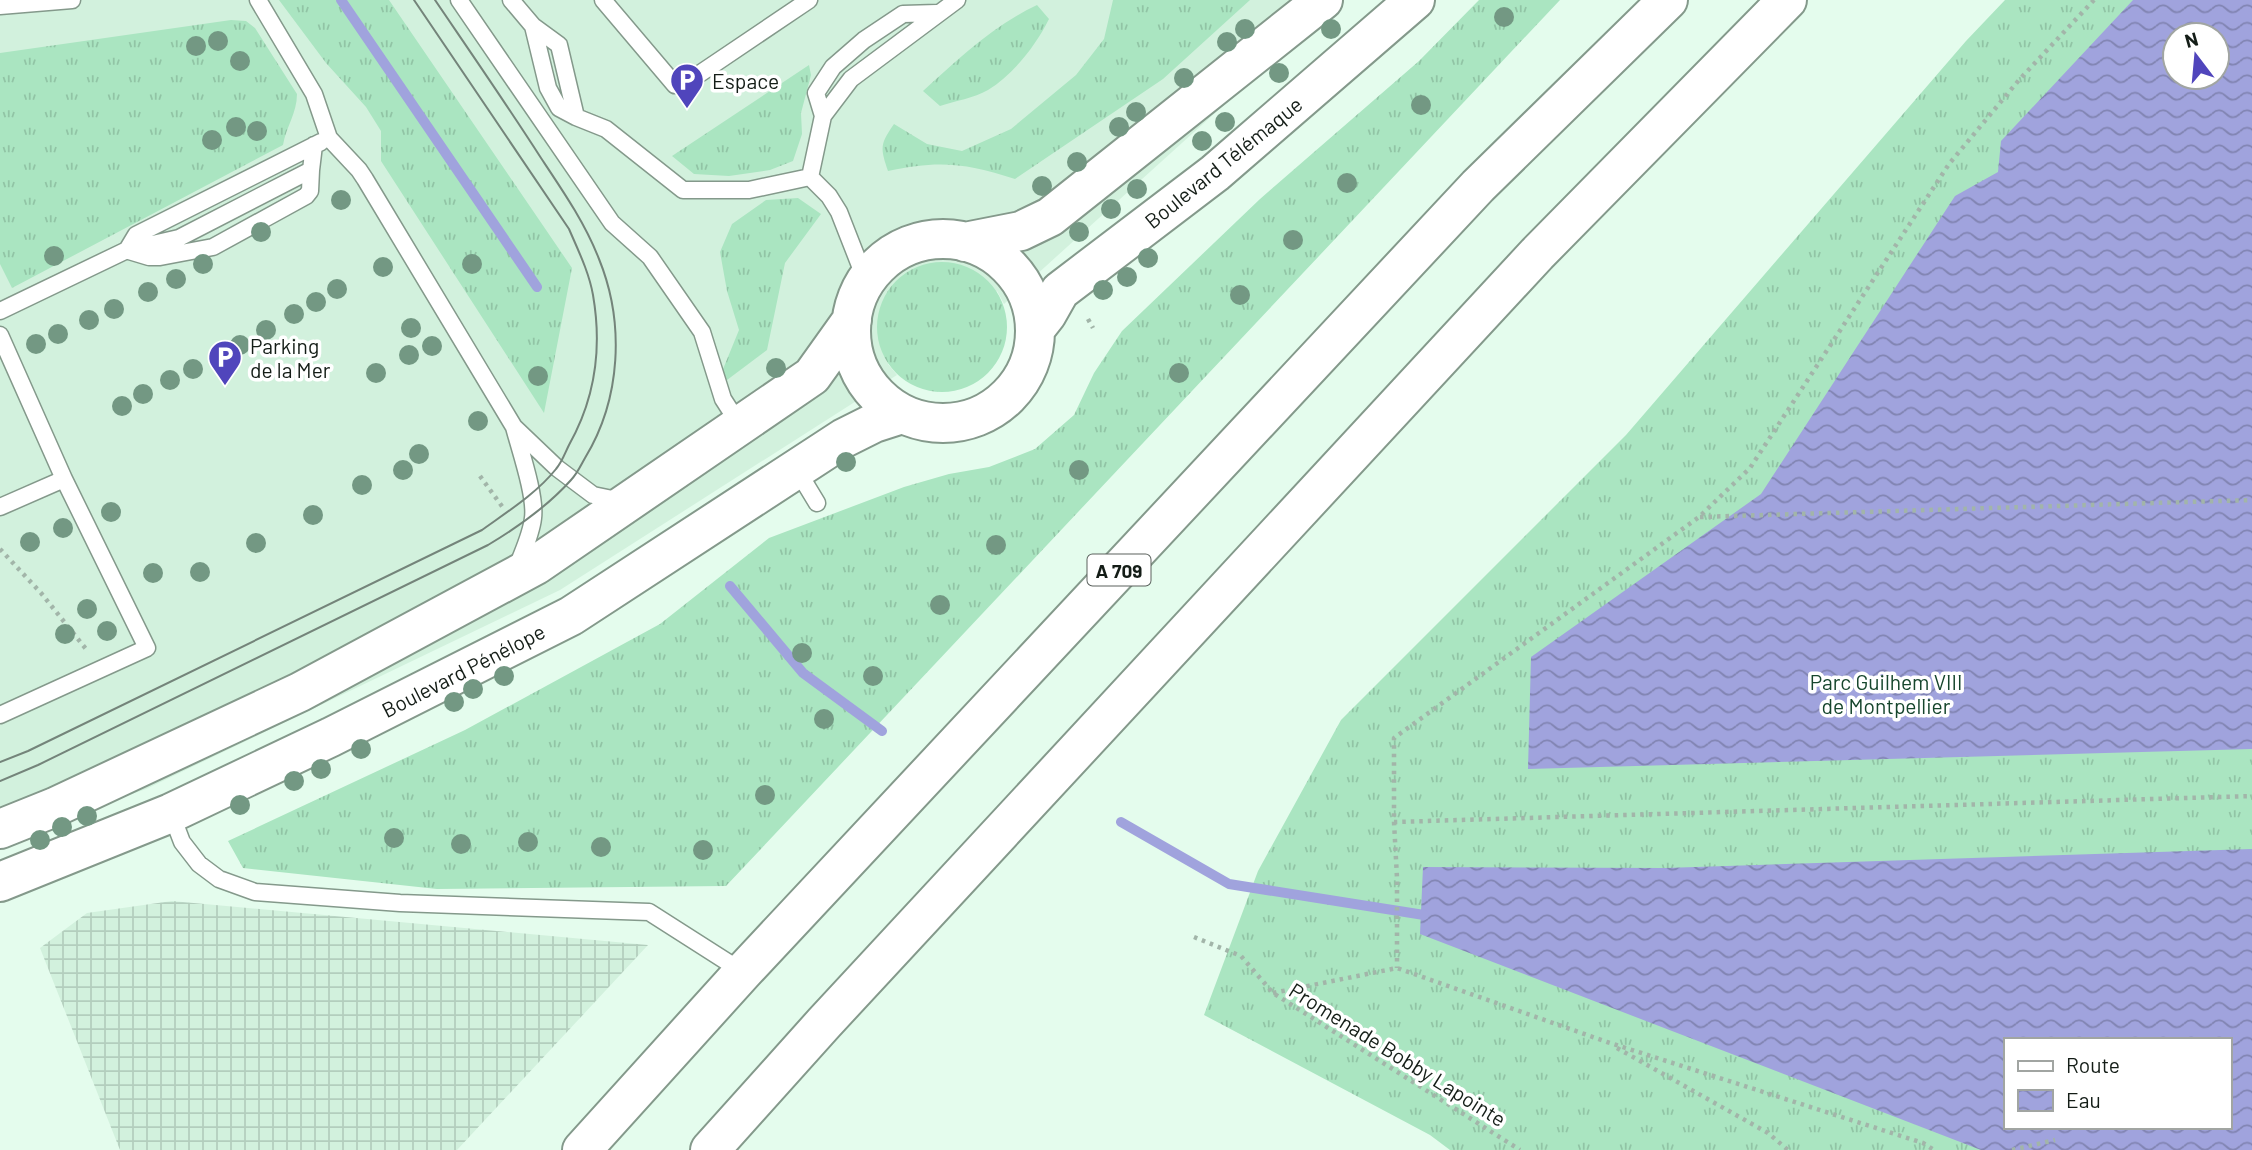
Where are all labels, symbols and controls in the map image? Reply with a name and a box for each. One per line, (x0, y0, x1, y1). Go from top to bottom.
north arrow (2161, 21, 2231, 91)
text: N (2182, 26, 2200, 52)
parking icon: Espace (668, 61, 706, 110)
place label: Espace (712, 68, 779, 93)
street label: Boulevard Télémaque (1139, 91, 1307, 233)
place label: Parking de la Mer (250, 333, 331, 382)
parking icon: Parking de la Mer (206, 338, 244, 387)
road number: A 709 (1088, 554, 1150, 586)
street label: Boulevard Pénélope (377, 618, 549, 722)
park label: Parc Guilhem VIII de Montpellier (1810, 669, 1962, 718)
street label: Promenade Bobby Lapointe (1285, 977, 1511, 1131)
legend (2004, 1038, 2231, 1129)
text: Route (2066, 1052, 2120, 1077)
text: Eau (2066, 1087, 2101, 1112)

